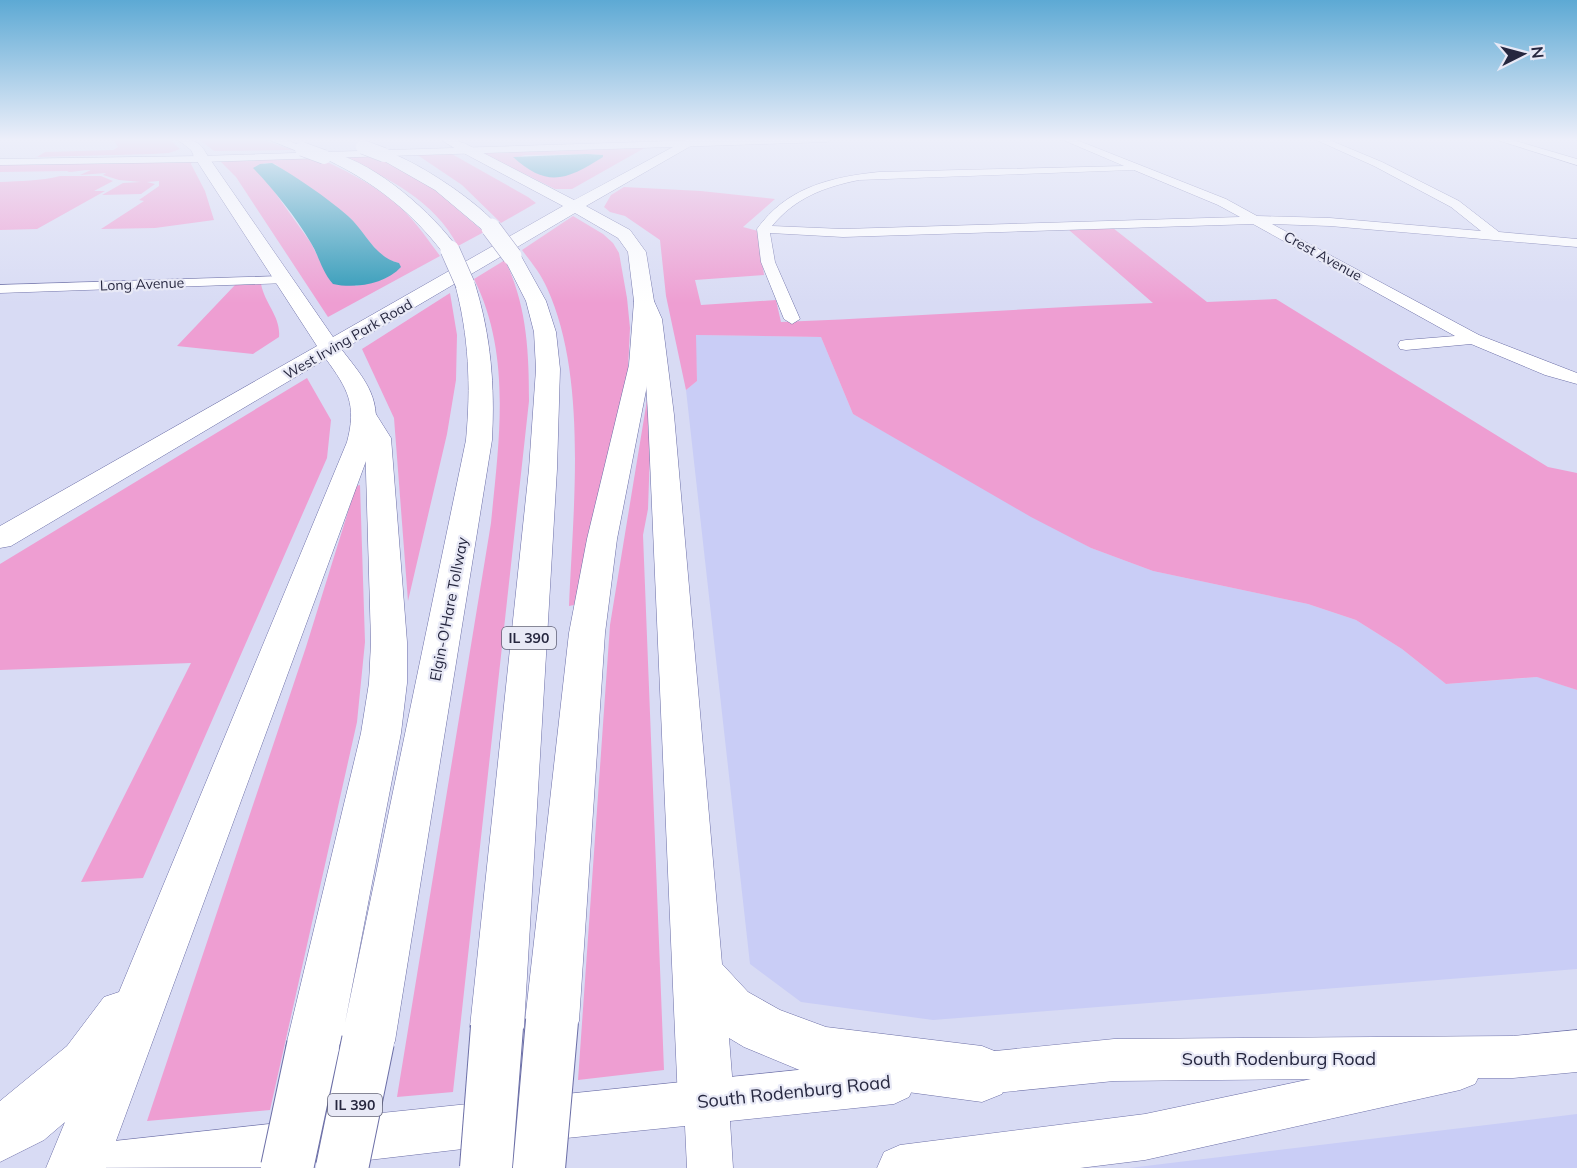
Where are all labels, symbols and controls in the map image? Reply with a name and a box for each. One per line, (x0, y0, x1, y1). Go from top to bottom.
north arrow (1493, 24, 1553, 84)
text: N (1527, 45, 1548, 59)
street label: Crest Avenue (1281, 227, 1365, 285)
street label: Long Avenue (99, 274, 185, 294)
street label: West Irving Park Road (281, 295, 415, 383)
street label: Elgin-O'Hare Tollway (425, 535, 472, 683)
road number: IL 390 (502, 627, 556, 649)
street label: South Rodenburg Road (1182, 1047, 1376, 1070)
street label: South Rodenburg Road (696, 1070, 892, 1113)
road number: IL 390 (328, 1094, 382, 1116)

